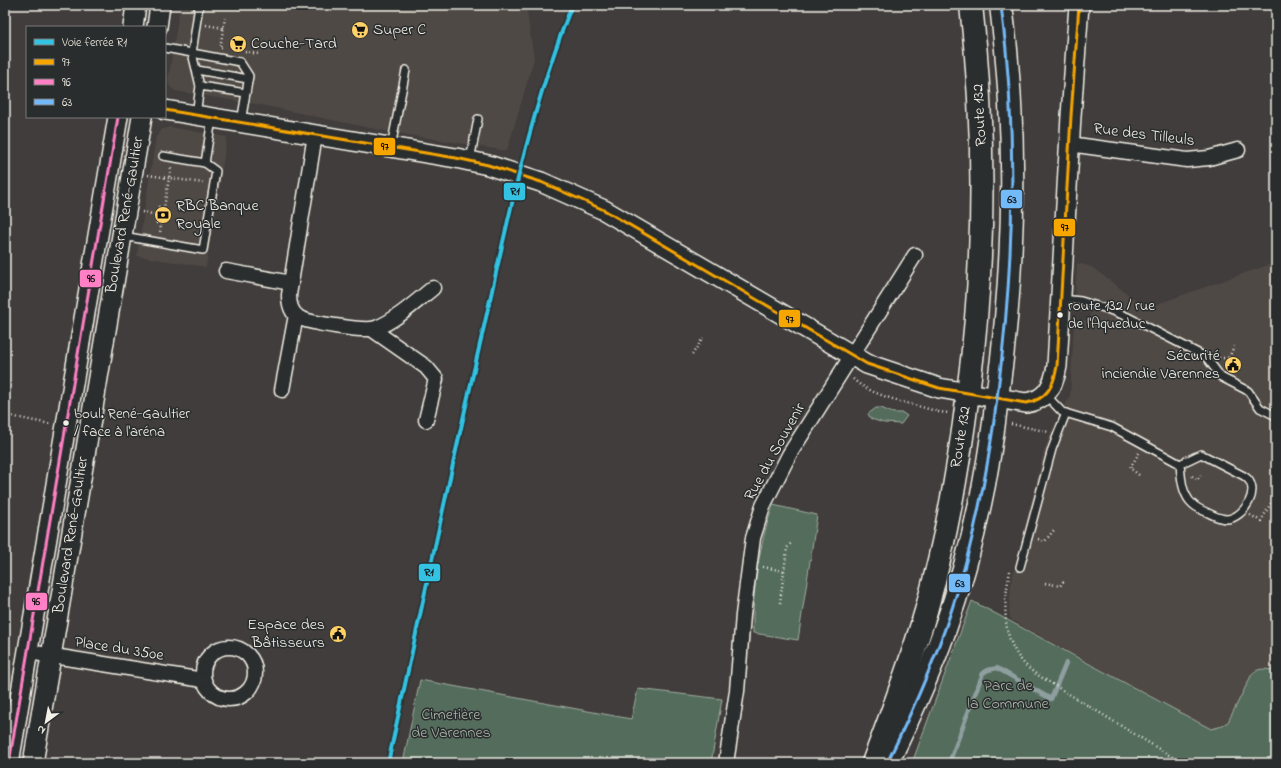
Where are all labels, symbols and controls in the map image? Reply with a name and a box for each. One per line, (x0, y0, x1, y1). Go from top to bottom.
place label: Super C (373, 18, 426, 42)
supermarket icon: Super C (350, 20, 370, 40)
legend (26, 26, 166, 118)
place label: Couche-Tard (251, 32, 337, 56)
text: Voie ferrée R1 (61, 34, 127, 52)
supermarket icon: Couche-Tard (228, 34, 248, 54)
text: 97 (62, 54, 71, 72)
text: 96 (62, 74, 72, 92)
street label: Route 132 (966, 83, 994, 147)
text: 63 (62, 94, 72, 112)
street label: Rue des Tilleuls (1092, 117, 1196, 153)
street label: Boulevard René-Gaultier (99, 135, 151, 296)
line badge: 97 (373, 137, 396, 156)
text: 97 (380, 139, 389, 155)
line badge: R1 (503, 182, 526, 201)
text: R1 (509, 184, 520, 200)
line badge: 63 (1000, 189, 1023, 209)
text: 63 (1006, 192, 1017, 208)
place label: RBC Banque Royale (176, 194, 259, 236)
bank icon: RBC Banque Royale (153, 205, 173, 225)
line badge: 97 (1053, 218, 1076, 237)
text: 97 (1060, 220, 1069, 236)
line badge: 96 (79, 269, 102, 288)
text: 96 (86, 271, 95, 287)
place label: route 132 / rue de l'Aqueduc (1068, 295, 1155, 335)
line badge: 97 (778, 309, 801, 328)
marker: route 132 / rue de l'Aqueduc (1055, 310, 1065, 320)
text: 97 (785, 312, 794, 328)
place label: Sécurité inciendie Varennes (1102, 344, 1221, 386)
public building icon: Sécurité inciendie Varennes (1223, 355, 1243, 375)
street label: Rue du Souvenir (738, 399, 812, 505)
place label: boul. René-Gaultier / face à l'aréna (74, 403, 190, 443)
street label: Route 132 (944, 404, 978, 470)
marker: boul. René-Gaultier / face à l'aréna (61, 418, 71, 428)
street label: Boulevard René-Gaultier (47, 455, 95, 616)
line badge: R1 (418, 563, 441, 582)
text: R1 (423, 565, 434, 581)
line badge: 63 (948, 573, 971, 593)
text: 63 (954, 576, 965, 592)
line badge: 96 (25, 592, 48, 611)
text: 96 (31, 594, 40, 610)
place label: Espace des Bâtisseurs (247, 613, 325, 655)
public building icon: Espace des Bâtisseurs (328, 624, 348, 644)
street label: Place du 350e (73, 630, 166, 668)
park label: Parc de la Commune (967, 674, 1050, 716)
north arrow (26, 702, 66, 742)
park label: Cimetière de Varennes (411, 703, 491, 745)
text: N (34, 721, 49, 738)

